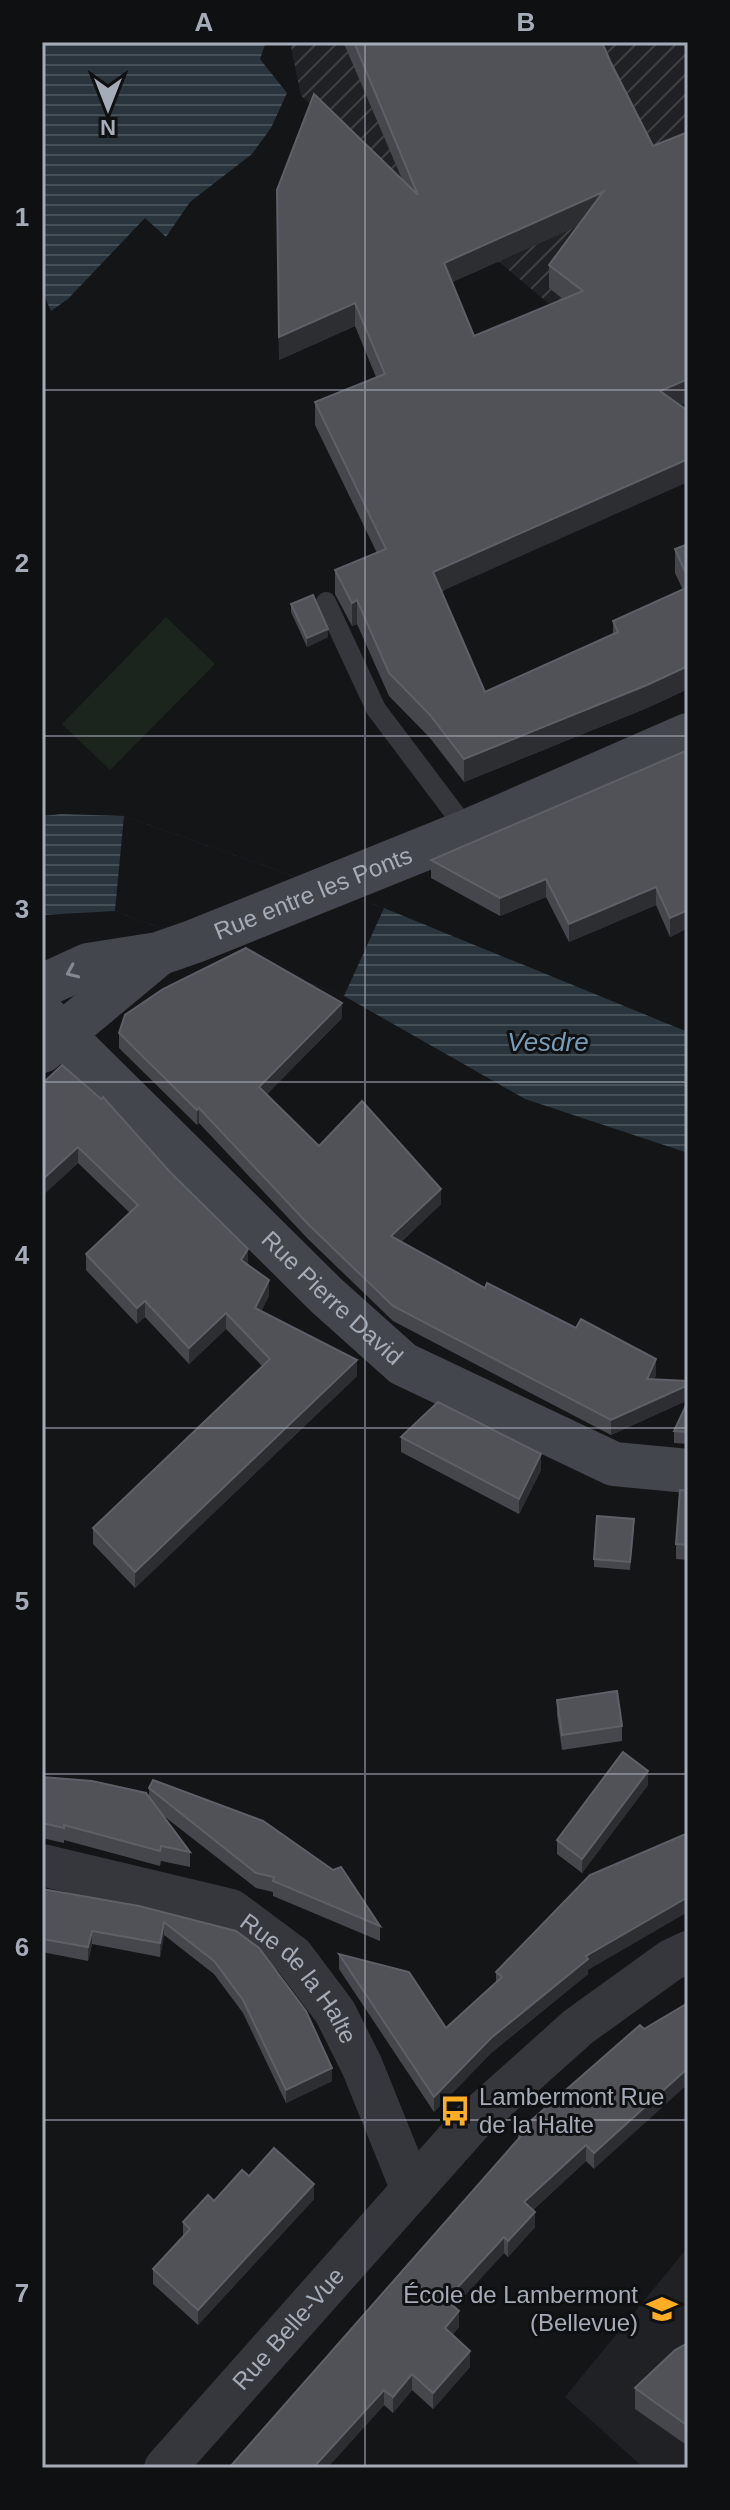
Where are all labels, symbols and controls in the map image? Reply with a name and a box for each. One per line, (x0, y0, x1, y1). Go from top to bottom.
text: A (195, 7, 214, 37)
text: B (517, 7, 535, 37)
north arrow (68, 68, 148, 148)
text: N (100, 115, 116, 140)
text: 1 (15, 202, 29, 232)
text: 2 (15, 548, 29, 578)
street label: Rue entre les Ponts (210, 841, 416, 945)
text: 3 (15, 894, 29, 924)
one-way arrow (65, 963, 80, 979)
water label: Vesdre (507, 1027, 589, 1057)
street label: Rue Pierre David (256, 1225, 408, 1370)
text: 4 (15, 1240, 30, 1270)
text: 5 (15, 1586, 29, 1616)
street label: Rue de la Halte (235, 1908, 362, 2048)
text: 6 (15, 1932, 29, 1962)
place label: Lambermont Rue de la Halte (479, 2083, 664, 2138)
bus stop icon: Lambermont Rue de la Halte (438, 2094, 472, 2128)
street label: Rue Belle-Vue (227, 2262, 349, 2395)
text: 7 (15, 2278, 29, 2308)
place label: École de Lambermont (Bellevue) (403, 2281, 638, 2336)
school or university icon: École de Lambermont (Bellevue) (645, 2292, 679, 2326)

